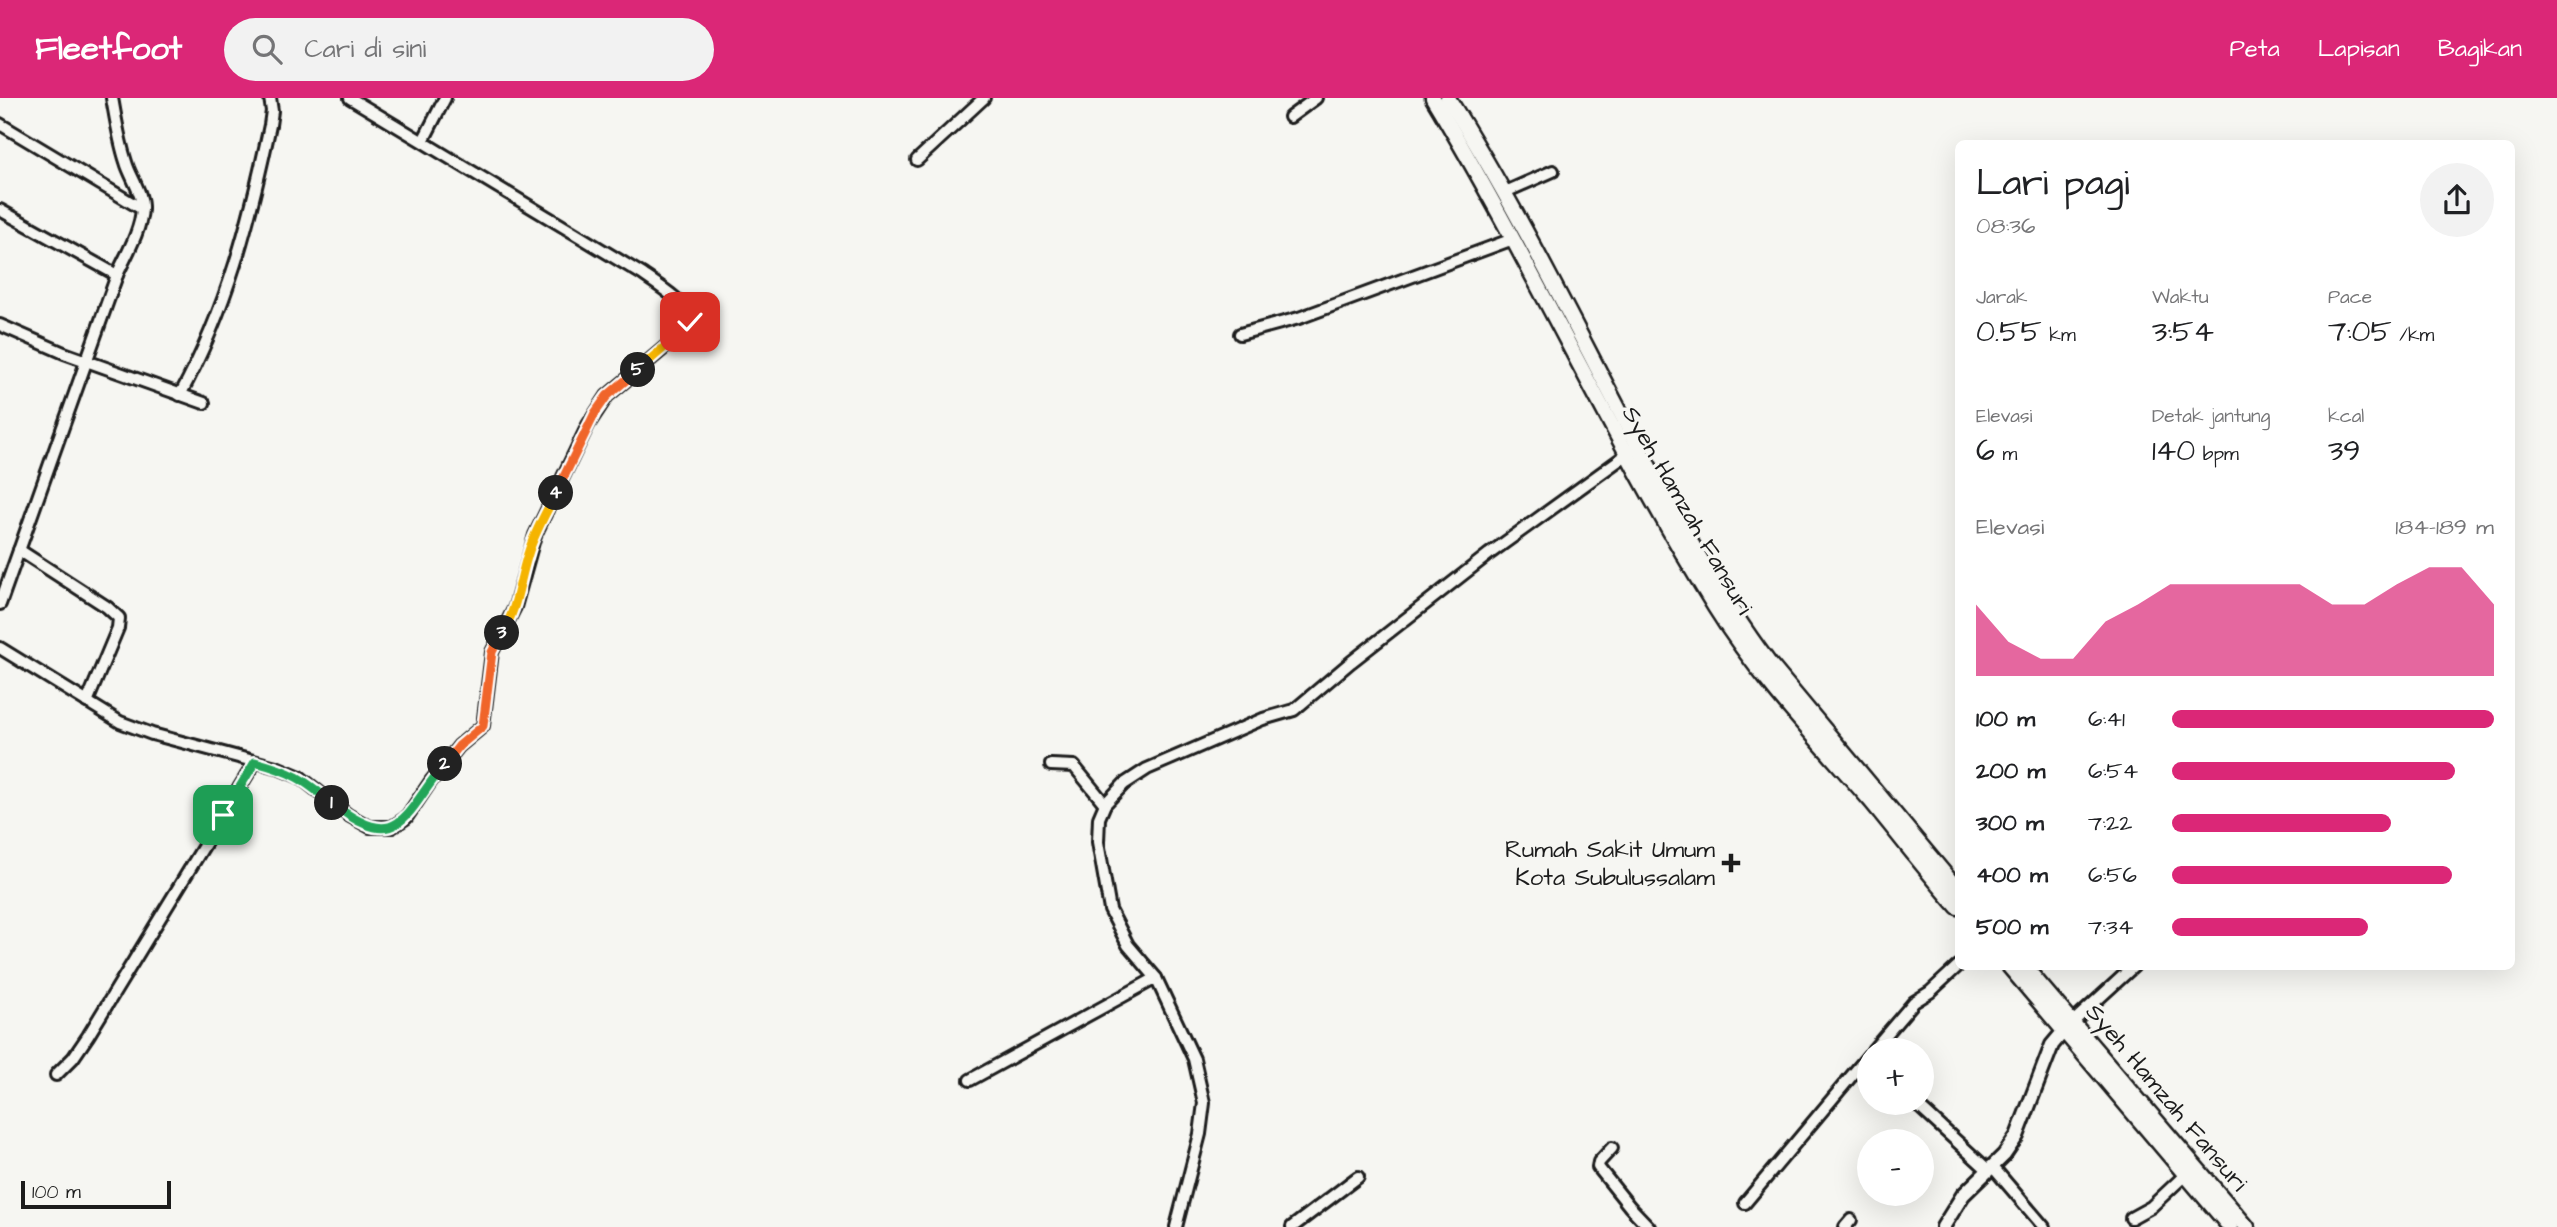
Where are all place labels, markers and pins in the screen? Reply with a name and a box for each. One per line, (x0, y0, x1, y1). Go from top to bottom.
pin (660, 292, 720, 352)
pin: 5 (620, 352, 656, 388)
pin: 4 (538, 476, 574, 510)
pin: 3 (484, 616, 520, 650)
pin: 2 (428, 746, 462, 782)
pin (193, 785, 253, 845)
pin: 1 (314, 786, 350, 820)
place label: Rumah Sakit Umum Kota Subulussalam (1505, 833, 1715, 895)
marker: Rumah Sakit Umum Kota Subulussalam (1721, 853, 1741, 873)

